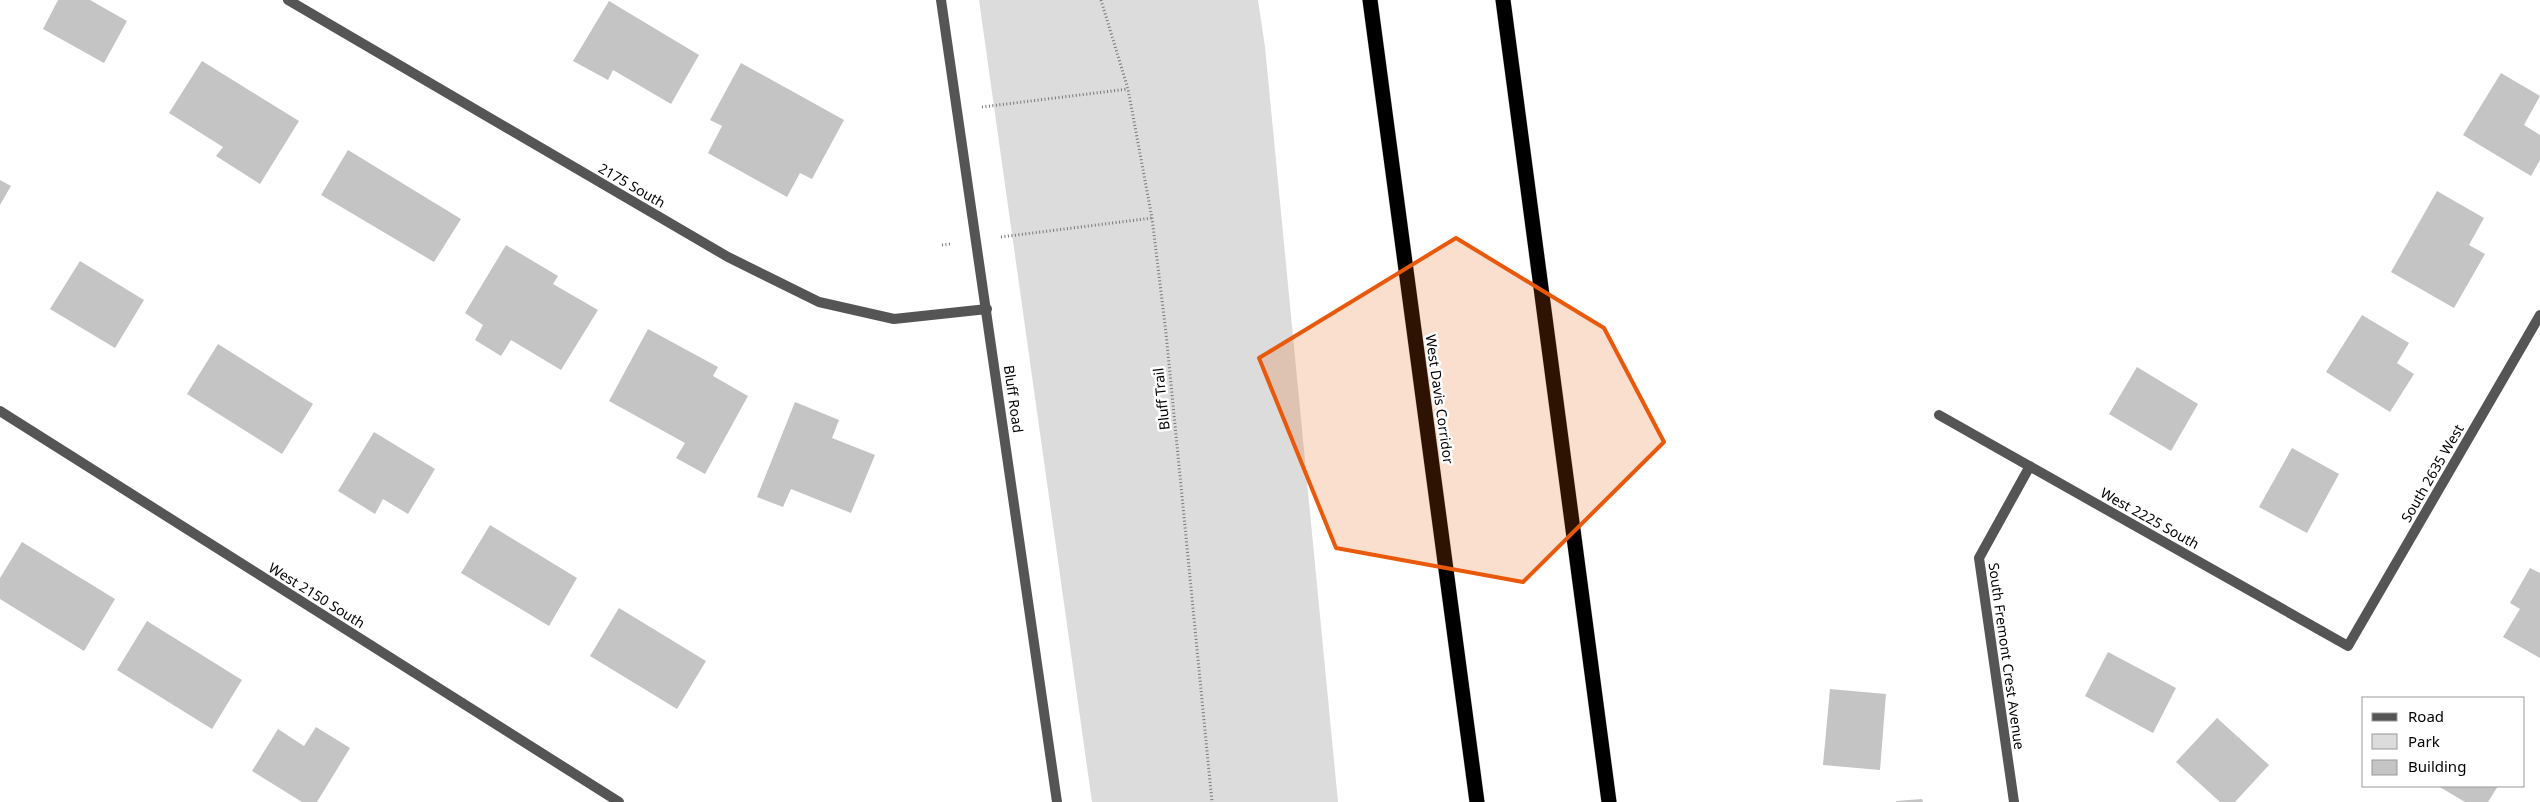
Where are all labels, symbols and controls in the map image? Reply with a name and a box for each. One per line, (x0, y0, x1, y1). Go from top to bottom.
street label: 2175 South (595, 158, 669, 212)
street label: West Davis Corridor (1422, 333, 1459, 465)
street label: Bluff Road (1000, 364, 1028, 434)
street label: Bluff Trail (1148, 367, 1174, 431)
street label: South 2635 West (2396, 421, 2468, 525)
street label: West 2225 South (2097, 483, 2203, 553)
street label: West 2150 South (265, 558, 369, 632)
street label: South Fremont Crest Avenue (1984, 561, 2030, 751)
legend (2362, 697, 2525, 787)
text: Road (2408, 706, 2444, 726)
text: Park (2408, 731, 2440, 751)
text: Building (2408, 756, 2466, 776)

